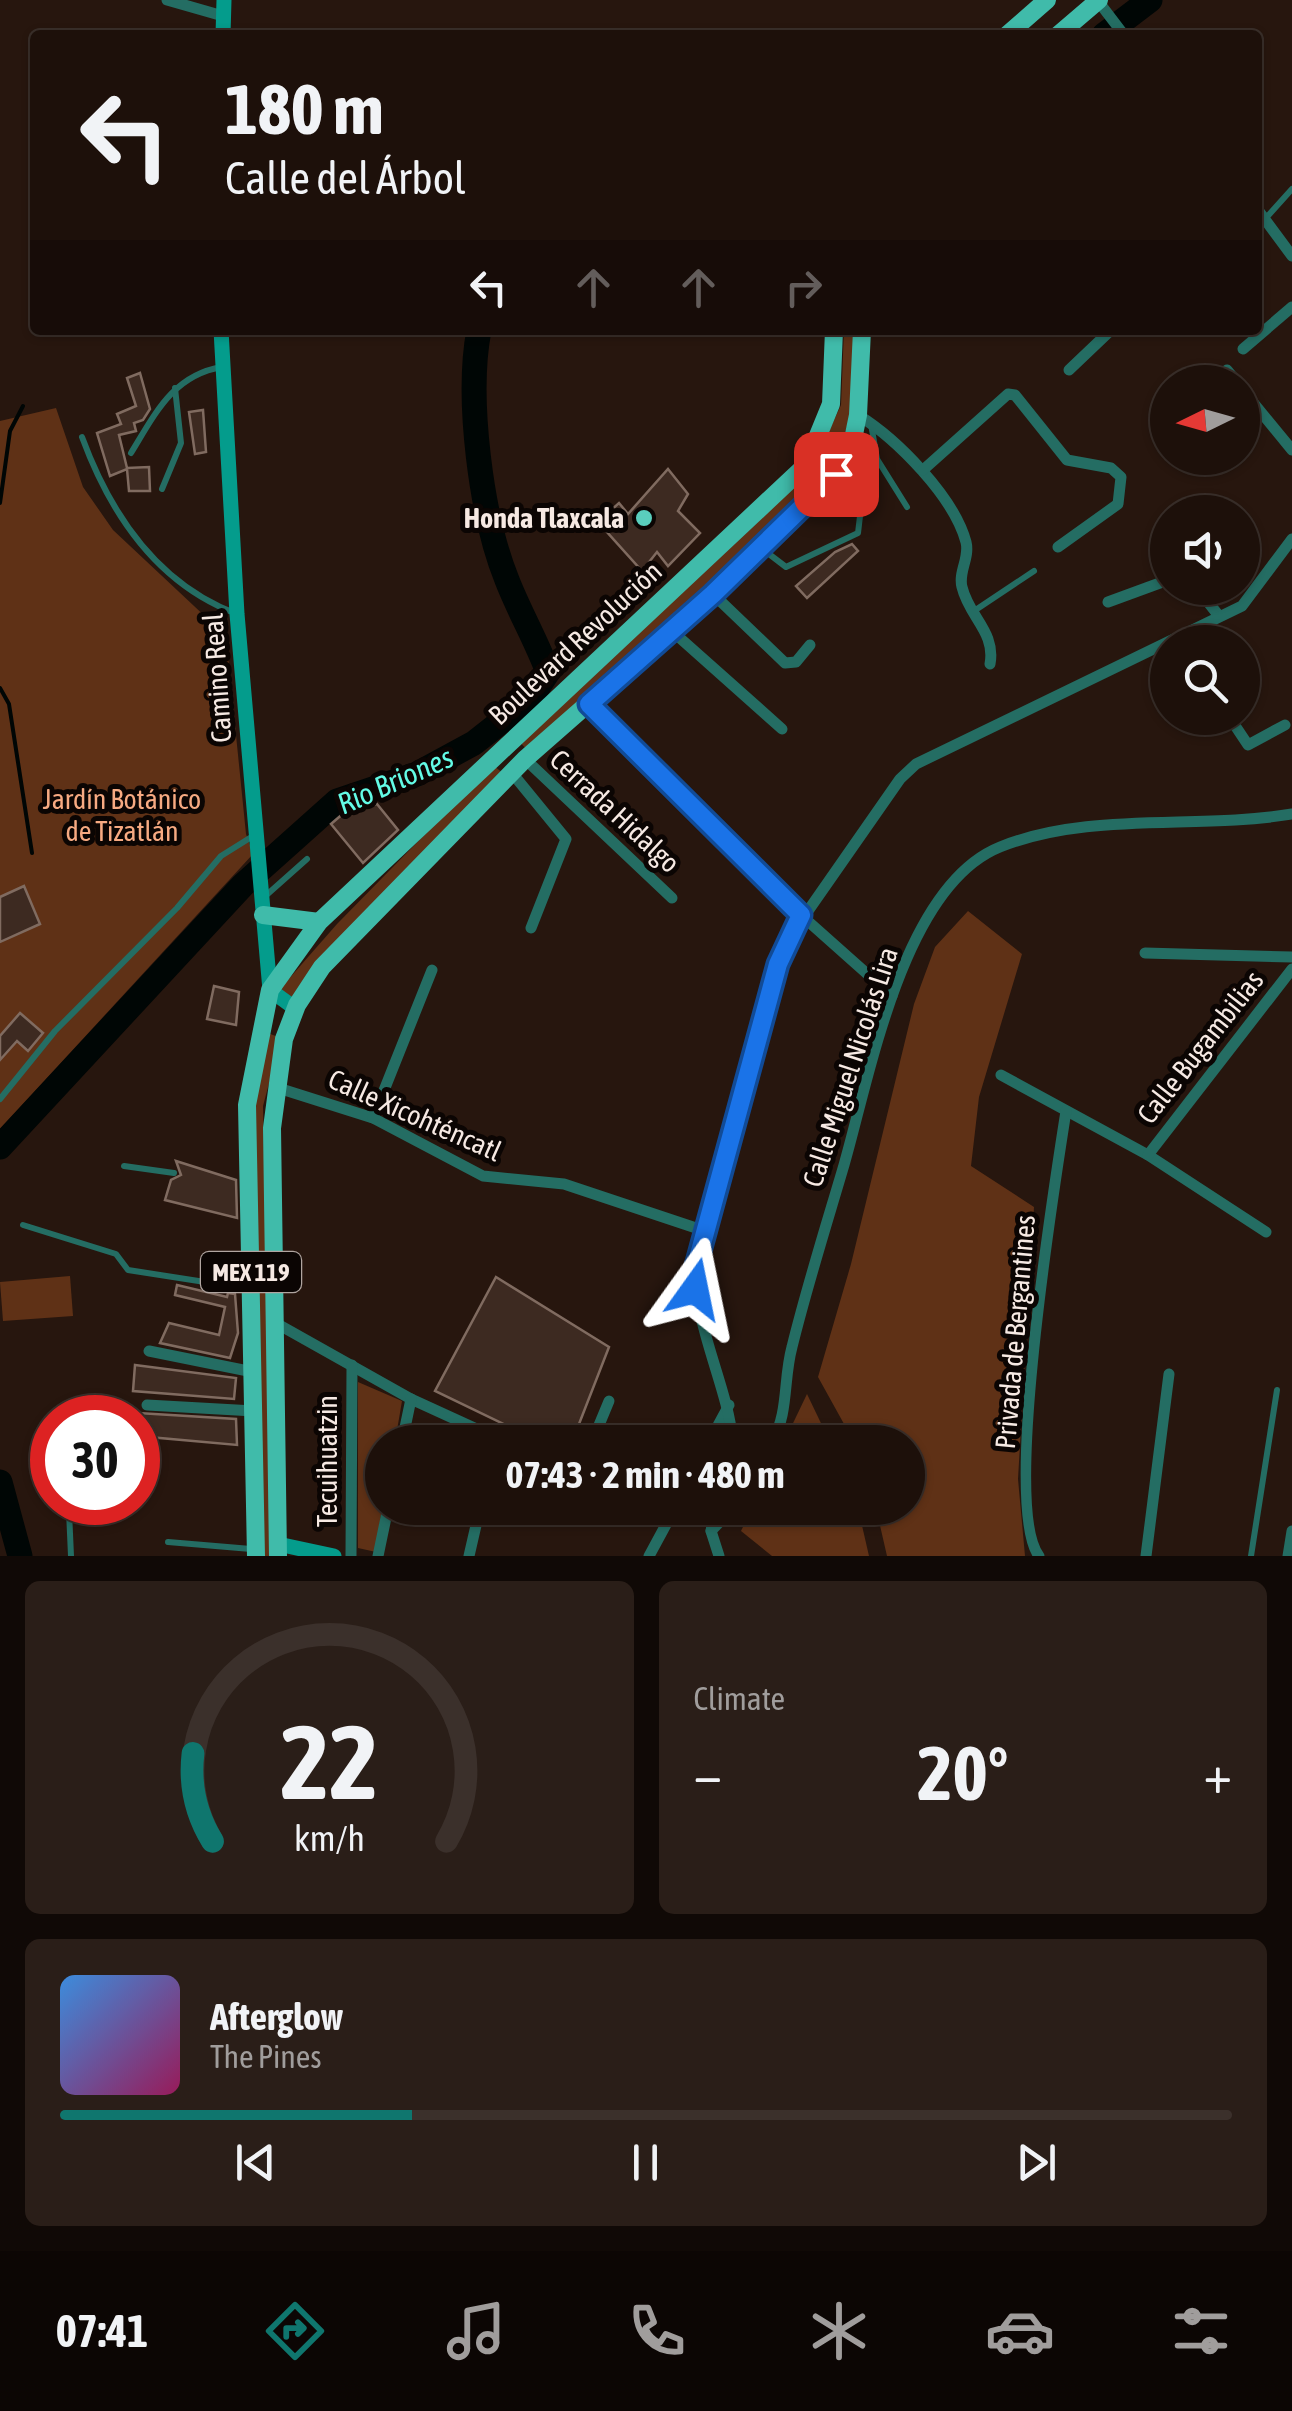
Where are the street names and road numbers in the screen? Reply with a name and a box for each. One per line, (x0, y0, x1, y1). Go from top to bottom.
street label: Boulevard Revolución (482, 555, 668, 731)
street label: Camino Real (196, 611, 237, 744)
street label: Cerrada Hidalgo (544, 743, 686, 879)
street label: Calle Miguel Nicolás Lira (796, 943, 904, 1191)
street label: Calle Bugambilias (1131, 964, 1269, 1130)
street label: Calle Xicohténcatl (324, 1063, 507, 1168)
street label: Privada de Bergantines (989, 1214, 1041, 1450)
road number: MEX 119 (201, 1252, 301, 1292)
street label: Tecuihuatzin (311, 1395, 343, 1527)

